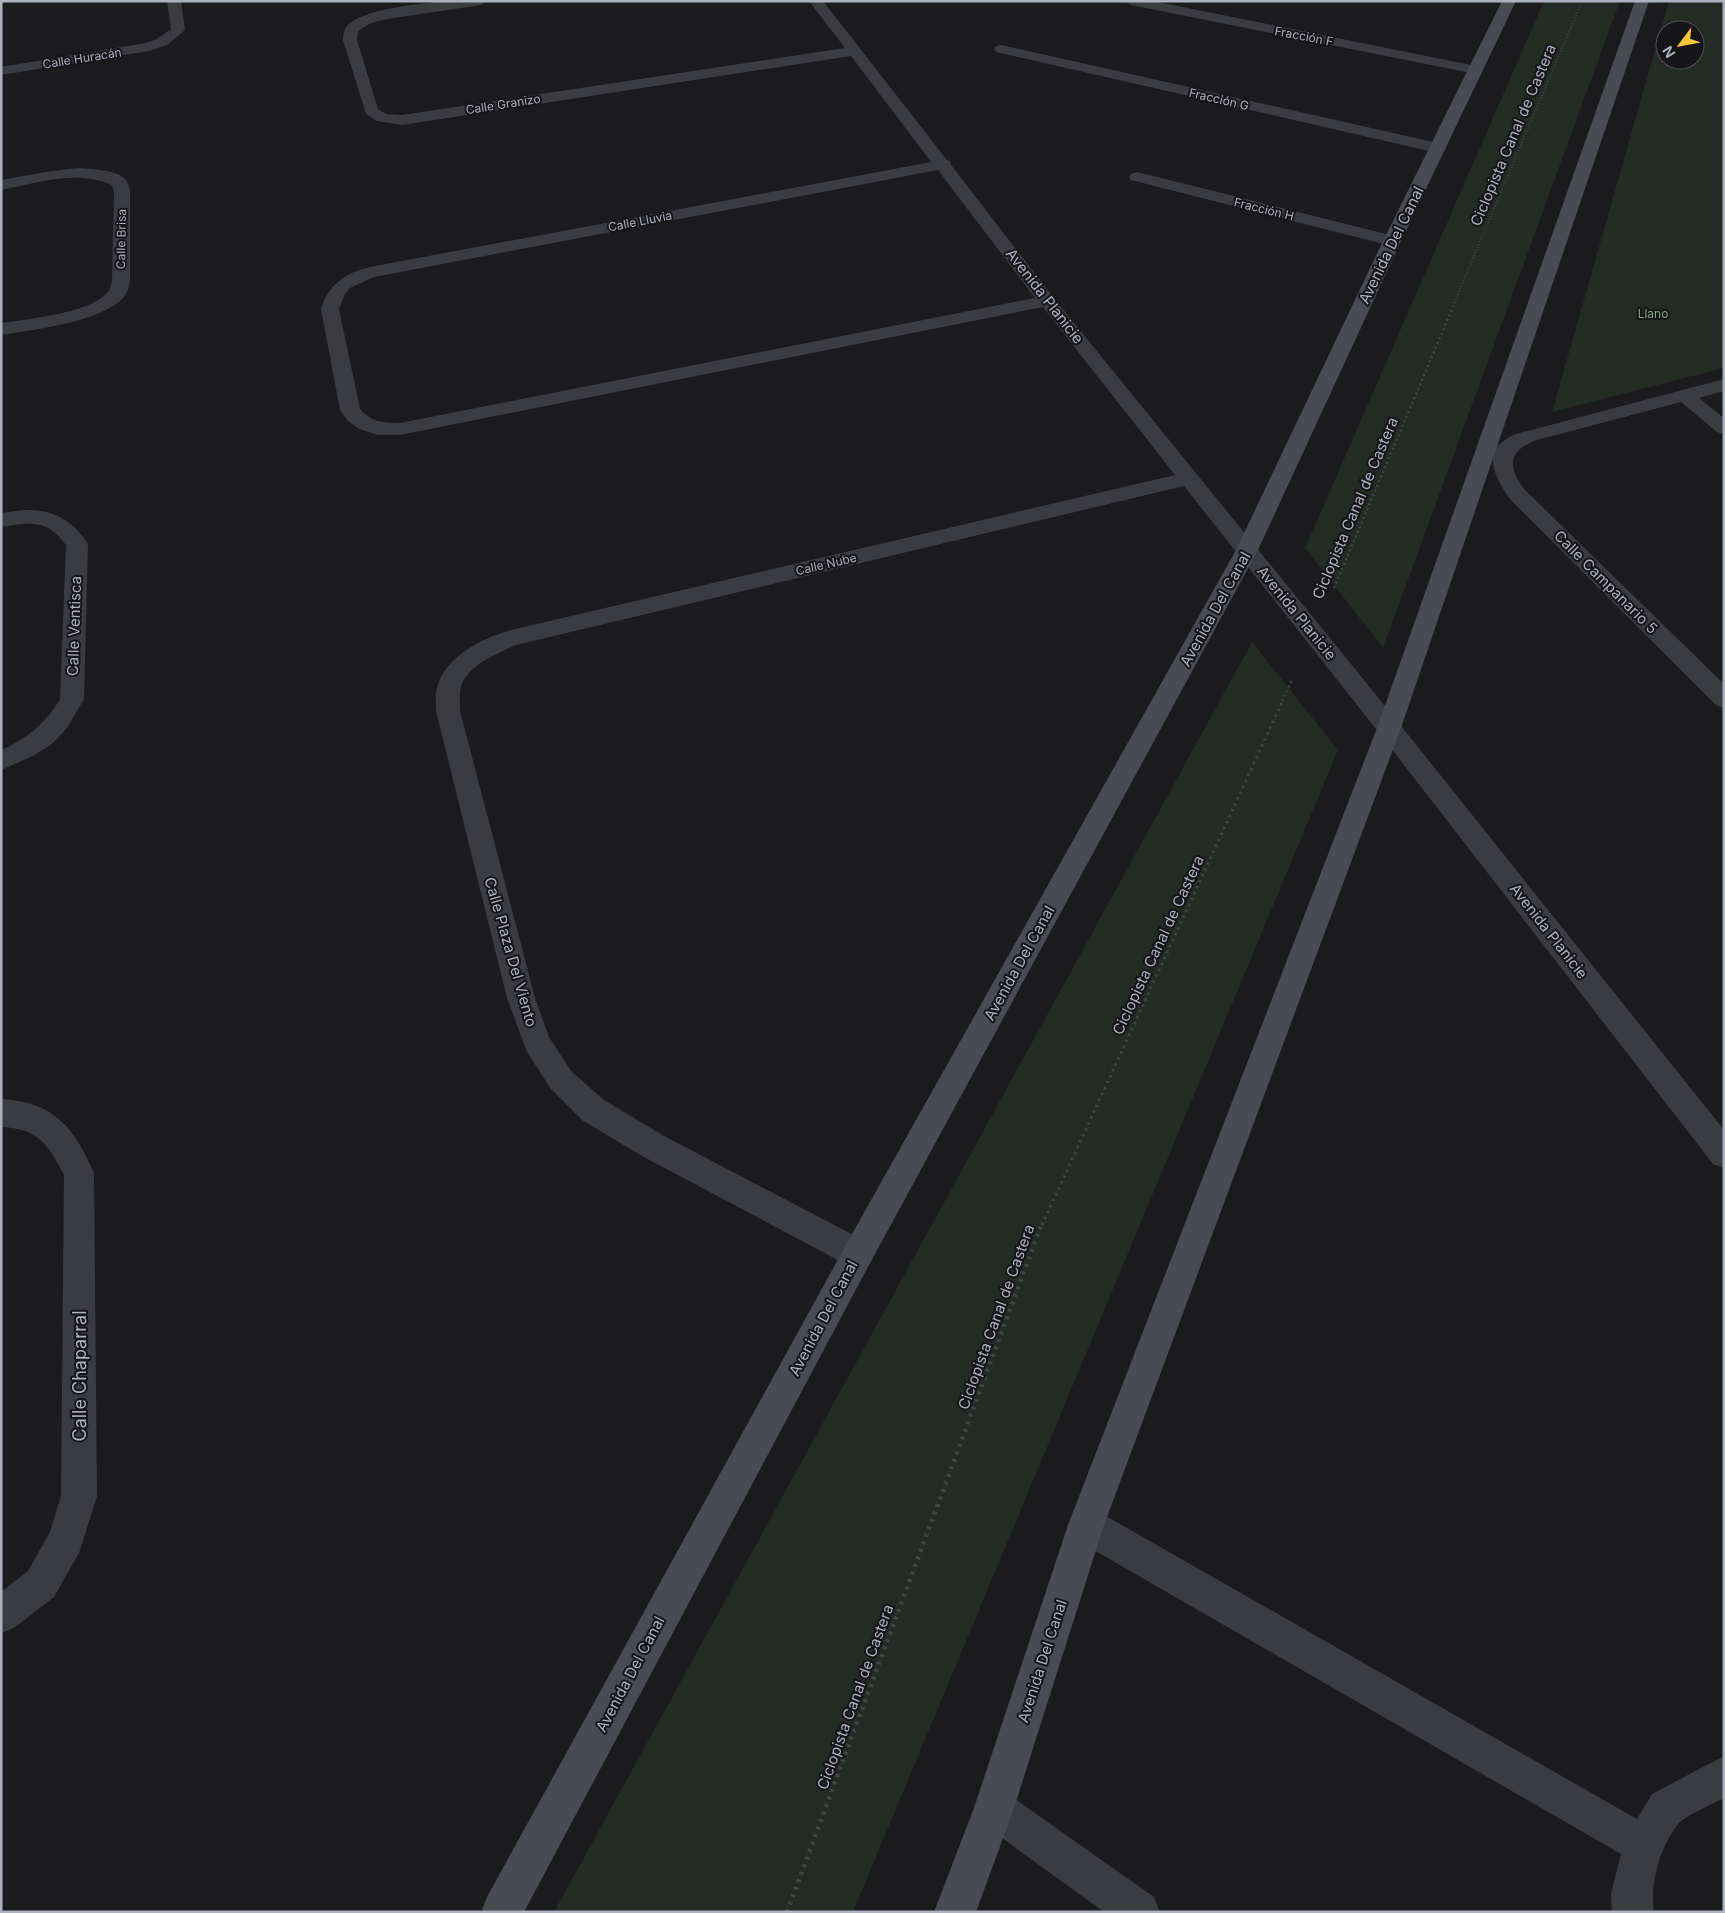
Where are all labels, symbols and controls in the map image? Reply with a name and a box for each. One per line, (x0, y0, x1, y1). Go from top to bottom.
north arrow (1655, 20, 1705, 70)
street label: Fracción F (1273, 23, 1335, 49)
street label: Ciclopista Canal de Castera (1466, 41, 1560, 229)
text: N (1659, 43, 1679, 61)
street label: Calle Huracán (41, 44, 123, 72)
street label: Fracción G (1187, 85, 1251, 113)
street label: Calle Granizo (465, 91, 541, 117)
street label: Avenida Del Canal (1354, 183, 1428, 307)
street label: Fracción H (1233, 194, 1295, 224)
street label: Calle Lluvia (607, 207, 673, 235)
street label: Calle Brisa (113, 209, 129, 269)
street label: Avenida Planicie (1002, 245, 1088, 347)
park label: Llano (1638, 306, 1668, 321)
street label: Ciclopista Canal de Castera (1308, 414, 1402, 602)
street label: Calle Campanario 5 (1550, 526, 1662, 638)
street label: Avenida Del Canal (1176, 548, 1254, 670)
street label: Calle Nube (794, 550, 858, 578)
street label: Avenida Planicie (1253, 562, 1341, 664)
street label: Calle Ventisca (63, 575, 85, 677)
street label: Ciclopista Canal de Castera (1108, 852, 1208, 1038)
street label: Calle Plaza Del Viento (481, 875, 541, 1029)
street label: Avenida Planicie (1506, 880, 1592, 982)
street label: Avenida Del Canal (980, 902, 1058, 1024)
street label: Ciclopista Canal de Castera (954, 1222, 1038, 1412)
street label: Avenida Del Canal (785, 1257, 861, 1379)
street label: Calle Chaparral (69, 1310, 90, 1442)
street label: Avenida Del Canal (1013, 1597, 1071, 1725)
street label: Ciclopista Canal de Castera (813, 1602, 897, 1792)
street label: Avenida Del Canal (592, 1613, 668, 1735)

